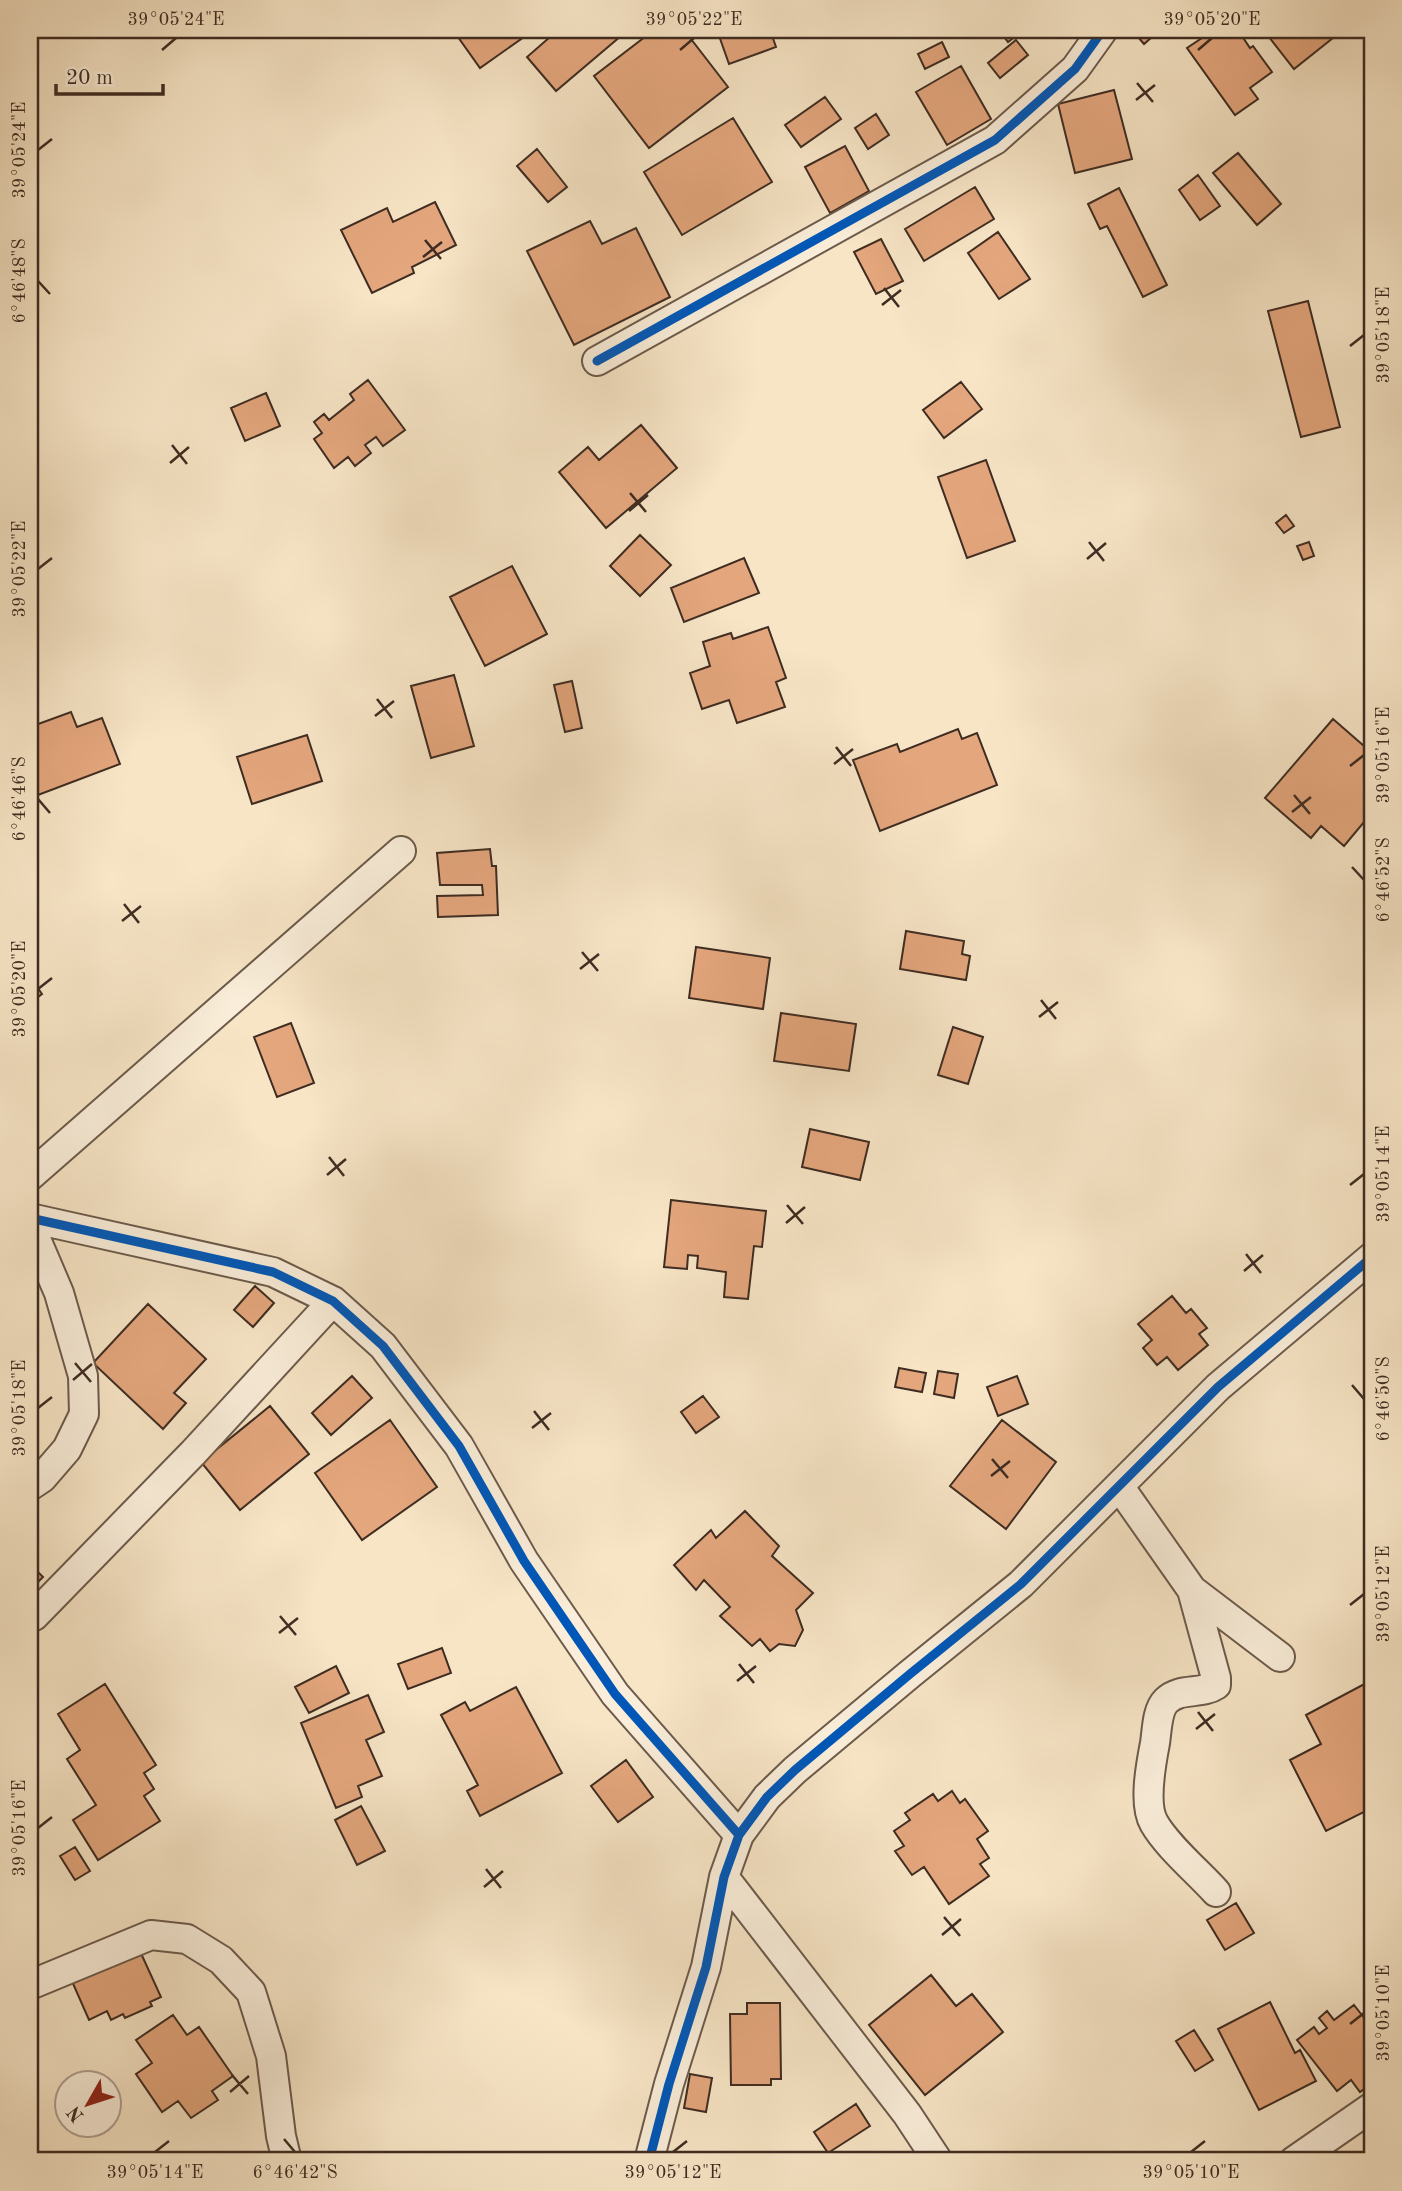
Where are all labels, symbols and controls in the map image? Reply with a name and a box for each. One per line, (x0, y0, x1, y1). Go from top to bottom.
text: 39°05'24"E (128, 11, 224, 29)
text: 39°05'22"E (646, 11, 742, 29)
text: 39°05'20"E (1164, 11, 1260, 29)
scale bar (56, 52, 163, 96)
text: 20 m (66, 68, 113, 89)
text: 39°05'24"E (11, 102, 29, 198)
text: 6°46'48"S (11, 238, 29, 324)
text: 39°05'18"E (1375, 287, 1393, 383)
text: 39°05'22"E (11, 521, 29, 617)
text: 39°05'16"E (1375, 707, 1393, 803)
text: 6°46'46"S (11, 756, 29, 842)
text: 6°46'52"S (1375, 837, 1393, 923)
text: 39°05'20"E (11, 941, 29, 1037)
text: 39°05'14"E (1375, 1126, 1393, 1222)
text: 6°46'50"S (1375, 1356, 1393, 1442)
text: 39°05'18"E (11, 1360, 29, 1456)
text: 39°05'12"E (1375, 1546, 1393, 1642)
text: 39°05'16"E (11, 1780, 29, 1876)
text: 39°05'10"E (1375, 1965, 1393, 2061)
north arrow (52, 2068, 122, 2138)
text: N (64, 2101, 89, 2125)
text: 39°05'14"E (107, 2164, 203, 2182)
text: 6°46'42"S (252, 2164, 338, 2182)
text: 39°05'12"E (625, 2164, 721, 2182)
text: 39°05'10"E (1143, 2164, 1239, 2182)

